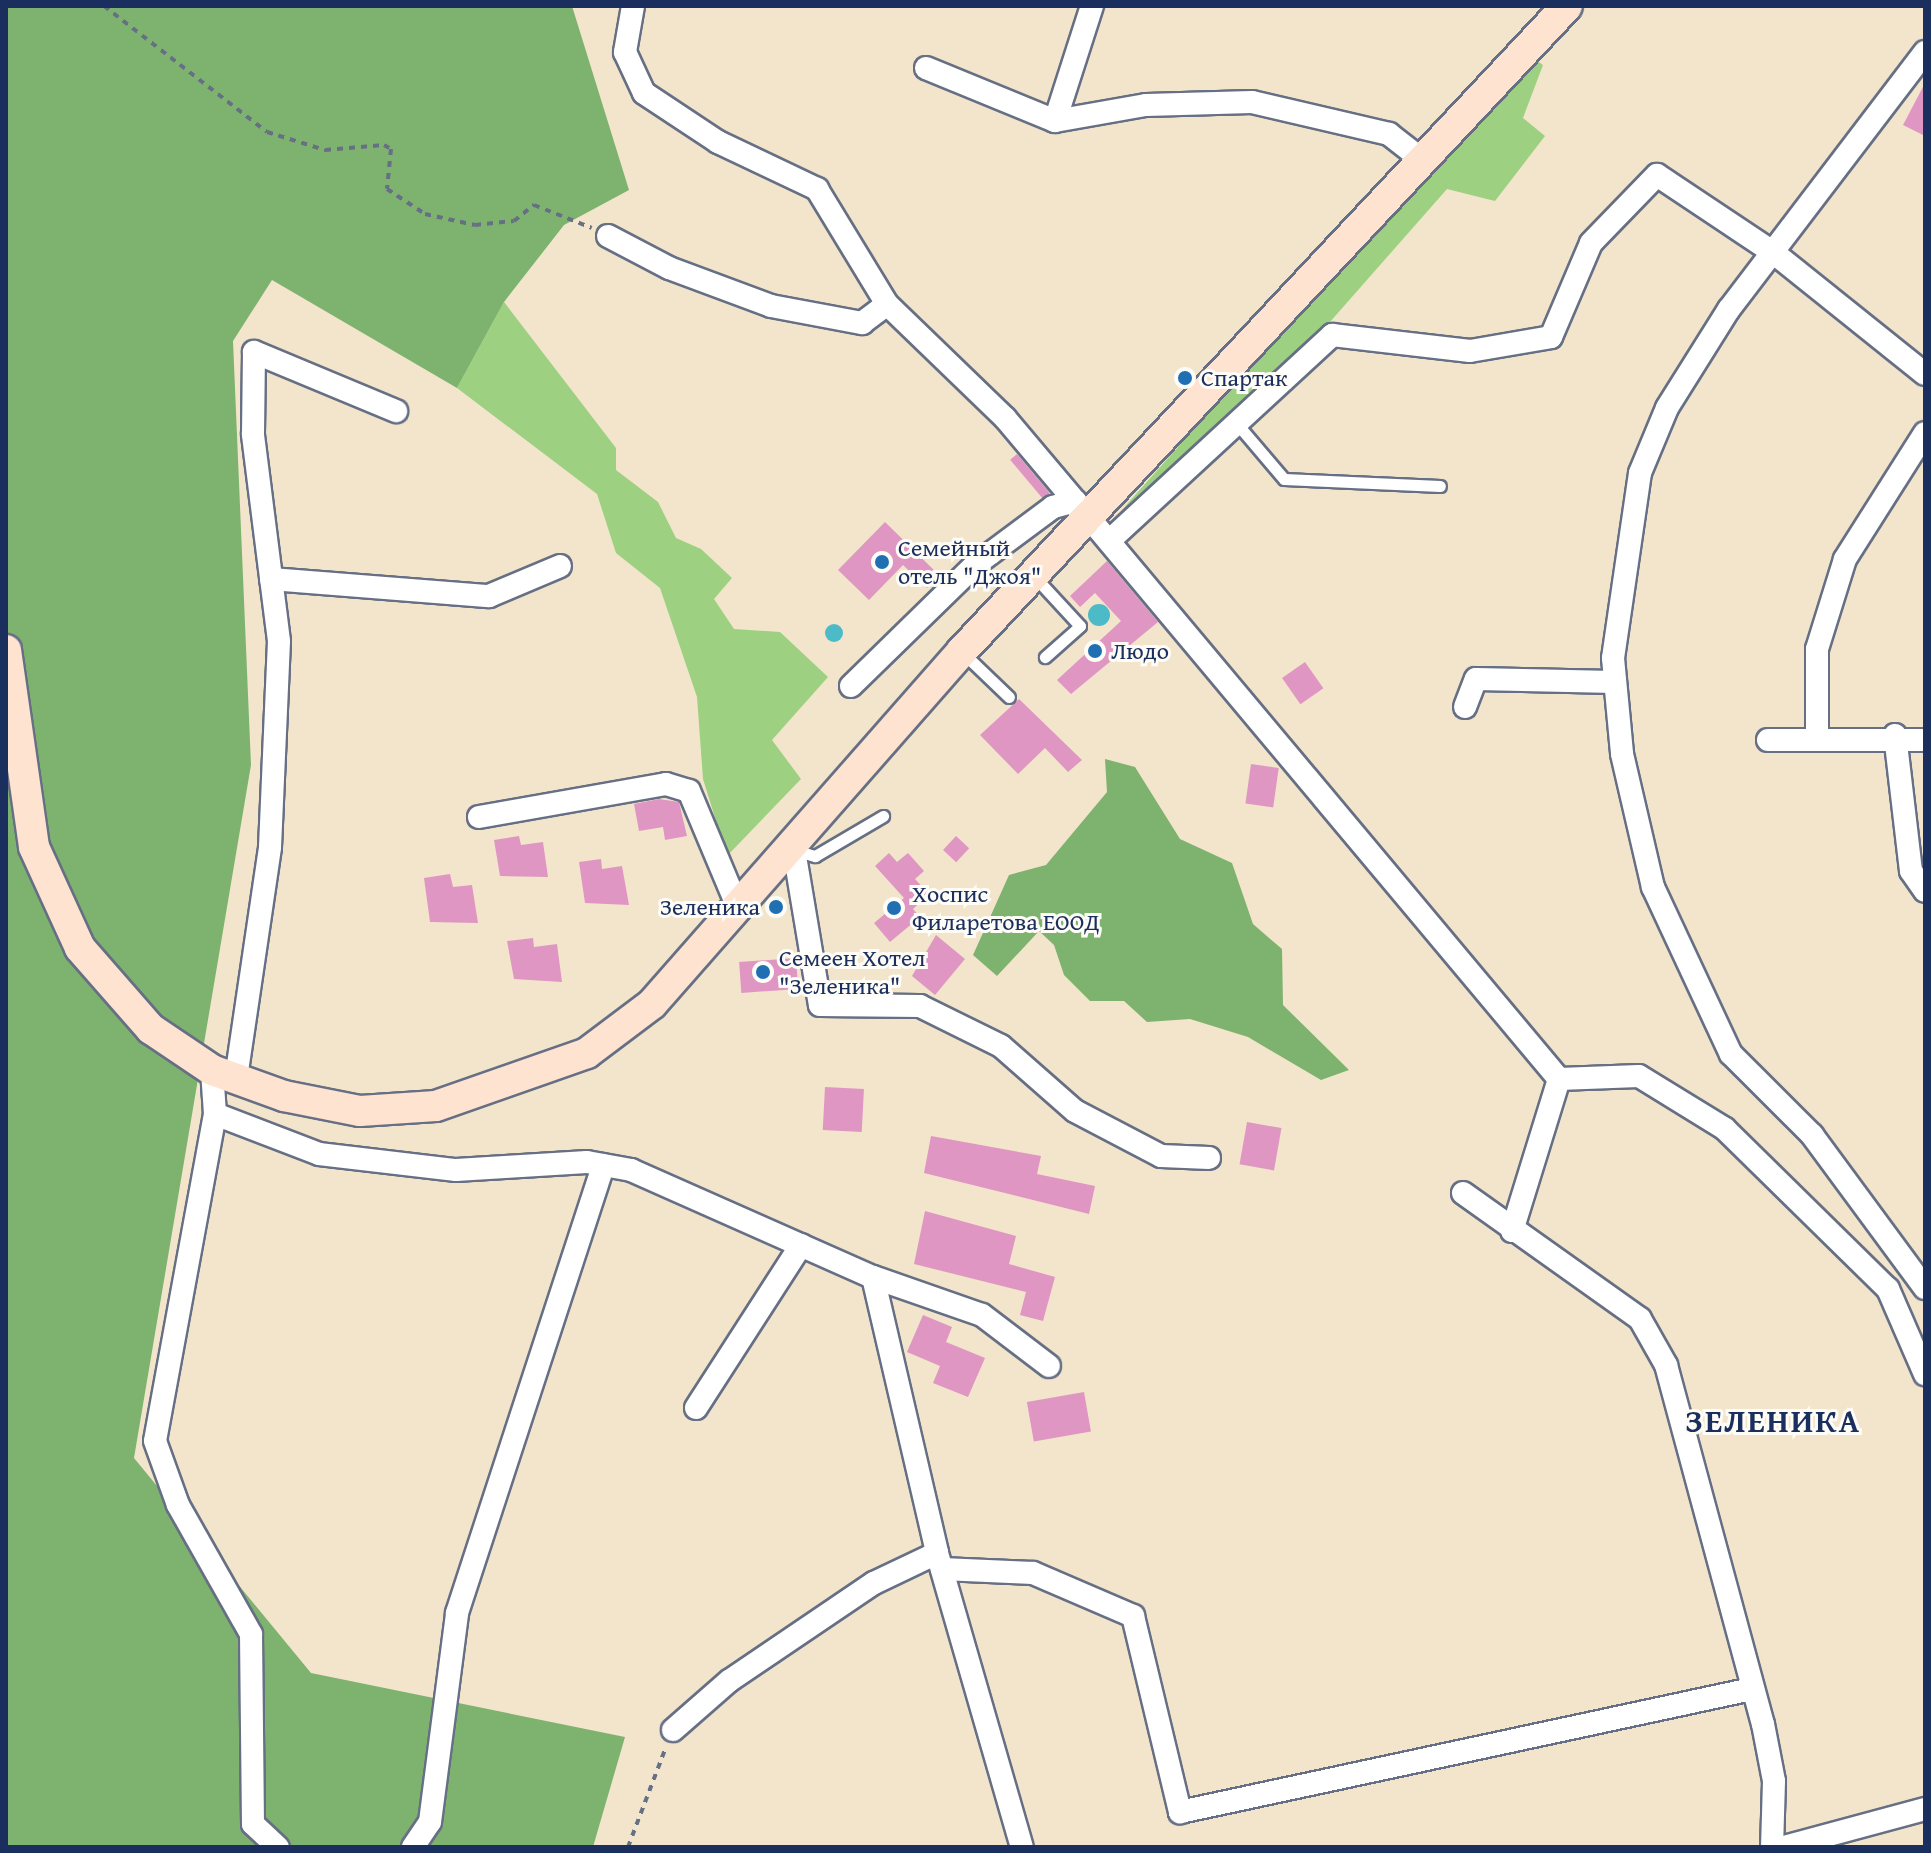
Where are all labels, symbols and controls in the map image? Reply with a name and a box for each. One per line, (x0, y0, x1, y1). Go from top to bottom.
place label: Спартак (1201, 364, 1288, 392)
marker: Спартак (1176, 369, 1194, 387)
place label: Семейный отель "Джоя" (898, 534, 1041, 590)
marker: Семейный отель "Джоя" (873, 553, 891, 571)
place label: Людо (1111, 637, 1169, 665)
marker: Людо (1086, 642, 1104, 660)
place label: Хоспис Филаретова ЕООД (912, 880, 1100, 936)
place label: Зеленика (660, 893, 760, 921)
marker: Хоспис Филаретова ЕООД (883, 897, 905, 919)
marker: Зеленика (767, 898, 785, 916)
place label: Семеен Хотел "Зеленика" (779, 944, 925, 1000)
marker: Семеен Хотел "Зеленика" (754, 963, 772, 981)
district label: ЗЕЛЕНИКА (1685, 1402, 1861, 1440)

